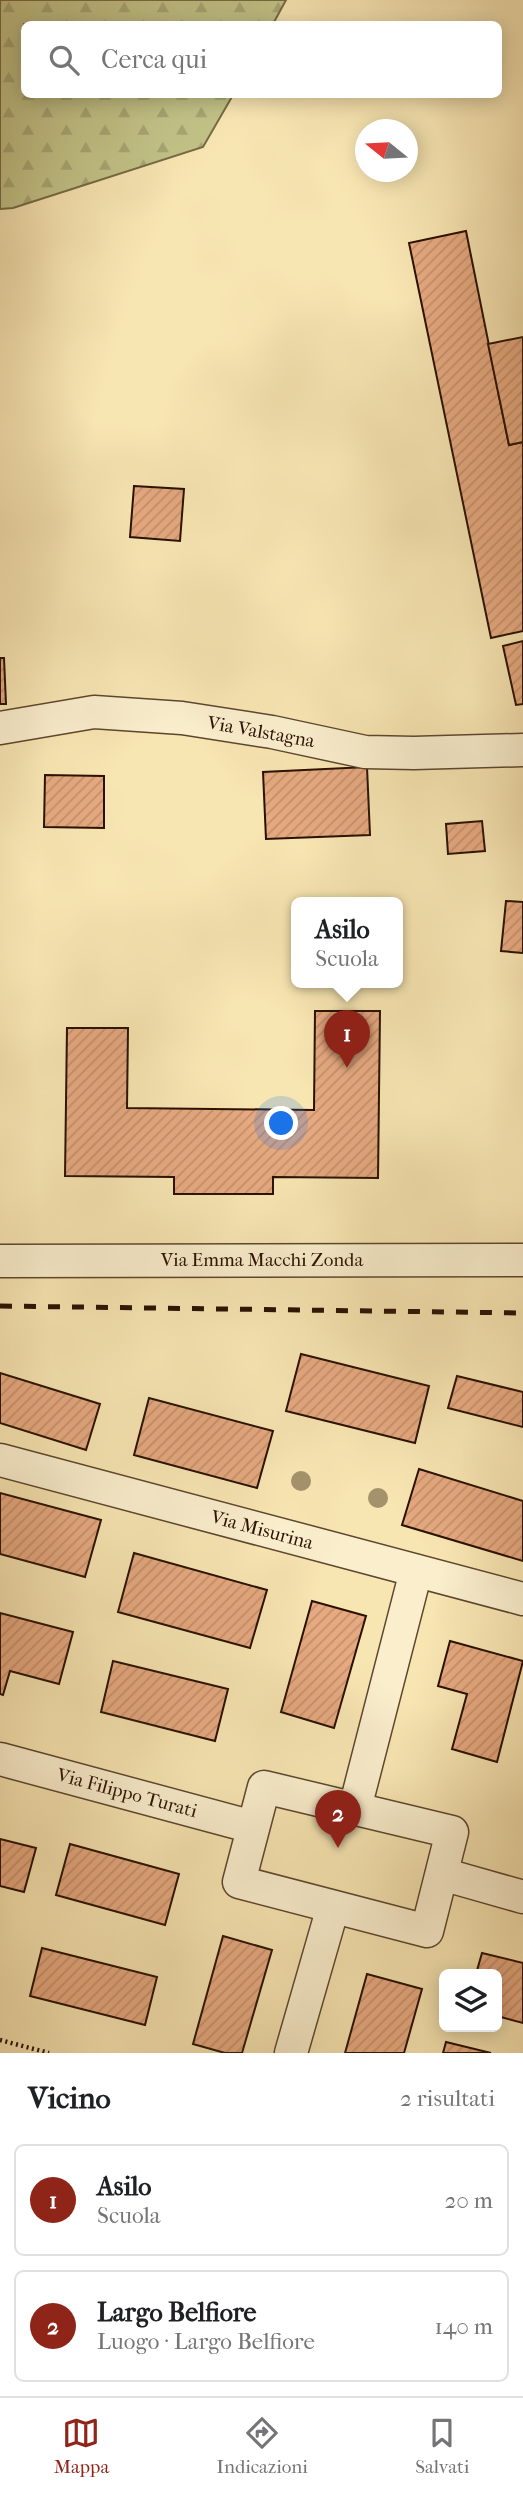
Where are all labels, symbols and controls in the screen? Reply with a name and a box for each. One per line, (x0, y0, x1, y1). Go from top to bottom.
search box (21, 21, 502, 98)
icon: search (45, 41, 83, 79)
text: Cerca qui (101, 44, 207, 75)
north arrow (355, 119, 418, 182)
street label: Via Valstagna (205, 712, 317, 752)
popup (291, 897, 403, 988)
text: Asilo (315, 914, 370, 945)
text: Scuola (315, 945, 379, 972)
pin: 1 (324, 1010, 370, 1068)
your location (264, 1106, 298, 1140)
street label: Via Emma Macchi Zonda (160, 1249, 363, 1271)
street label: Via Misurina (207, 1506, 316, 1554)
street label: Via Filippo Turati (54, 1763, 200, 1822)
pin: 2 (315, 1790, 361, 1848)
map controls (439, 1969, 502, 2032)
button: layers (439, 1969, 502, 2032)
text: Vicino (28, 2081, 111, 2116)
text: 2 risultati (400, 2085, 495, 2112)
text: Asilo (97, 2171, 151, 2202)
text: 1 (49, 2187, 57, 2214)
text: 20 m (444, 2187, 493, 2214)
text: Scuola (97, 2202, 160, 2229)
text: Largo Belfiore (97, 2297, 256, 2328)
text: 2 (47, 2313, 59, 2340)
text: 140 m (434, 2313, 493, 2340)
text: Luogo · Largo Belfiore (97, 2328, 315, 2355)
tab: Mappa (54, 2414, 109, 2478)
tab: Indicazioni (217, 2414, 308, 2478)
tab: Salvati (415, 2414, 469, 2478)

